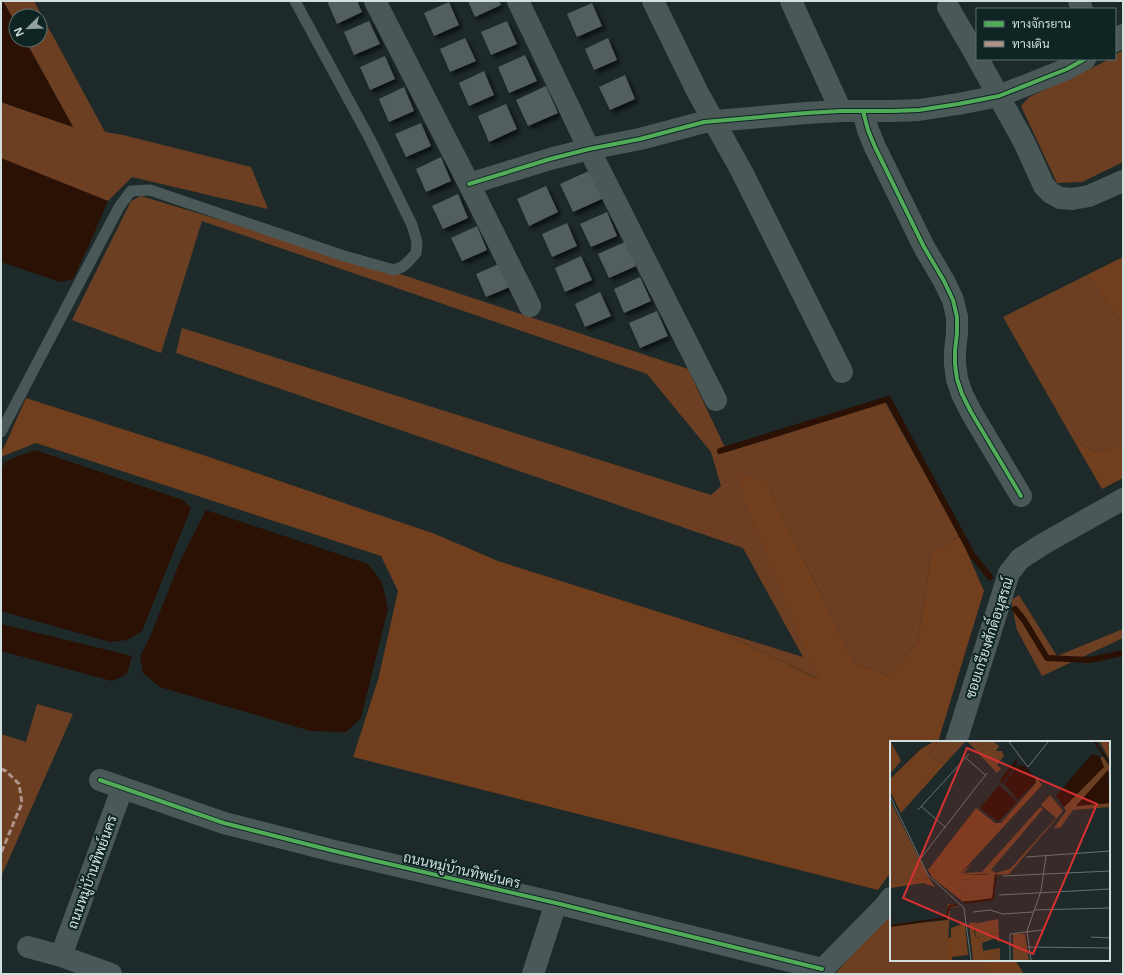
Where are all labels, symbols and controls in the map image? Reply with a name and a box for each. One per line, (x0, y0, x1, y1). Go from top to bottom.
north arrow (8, 8, 48, 48)
legend (976, 8, 1116, 60)
text: ทางจักรยาน (1012, 15, 1071, 32)
text: N (10, 25, 27, 39)
text: ทางเดิน (1012, 35, 1050, 52)
street label: ซอยเกรียงศักดิ์อนุสรณ์ (958, 574, 1018, 701)
inset map (890, 741, 1110, 961)
street label: ถนนหมู่บ้านทิพย์นคร (62, 812, 122, 932)
street label: ถนนหมู่บ้านทิพย์นคร (401, 847, 523, 893)

